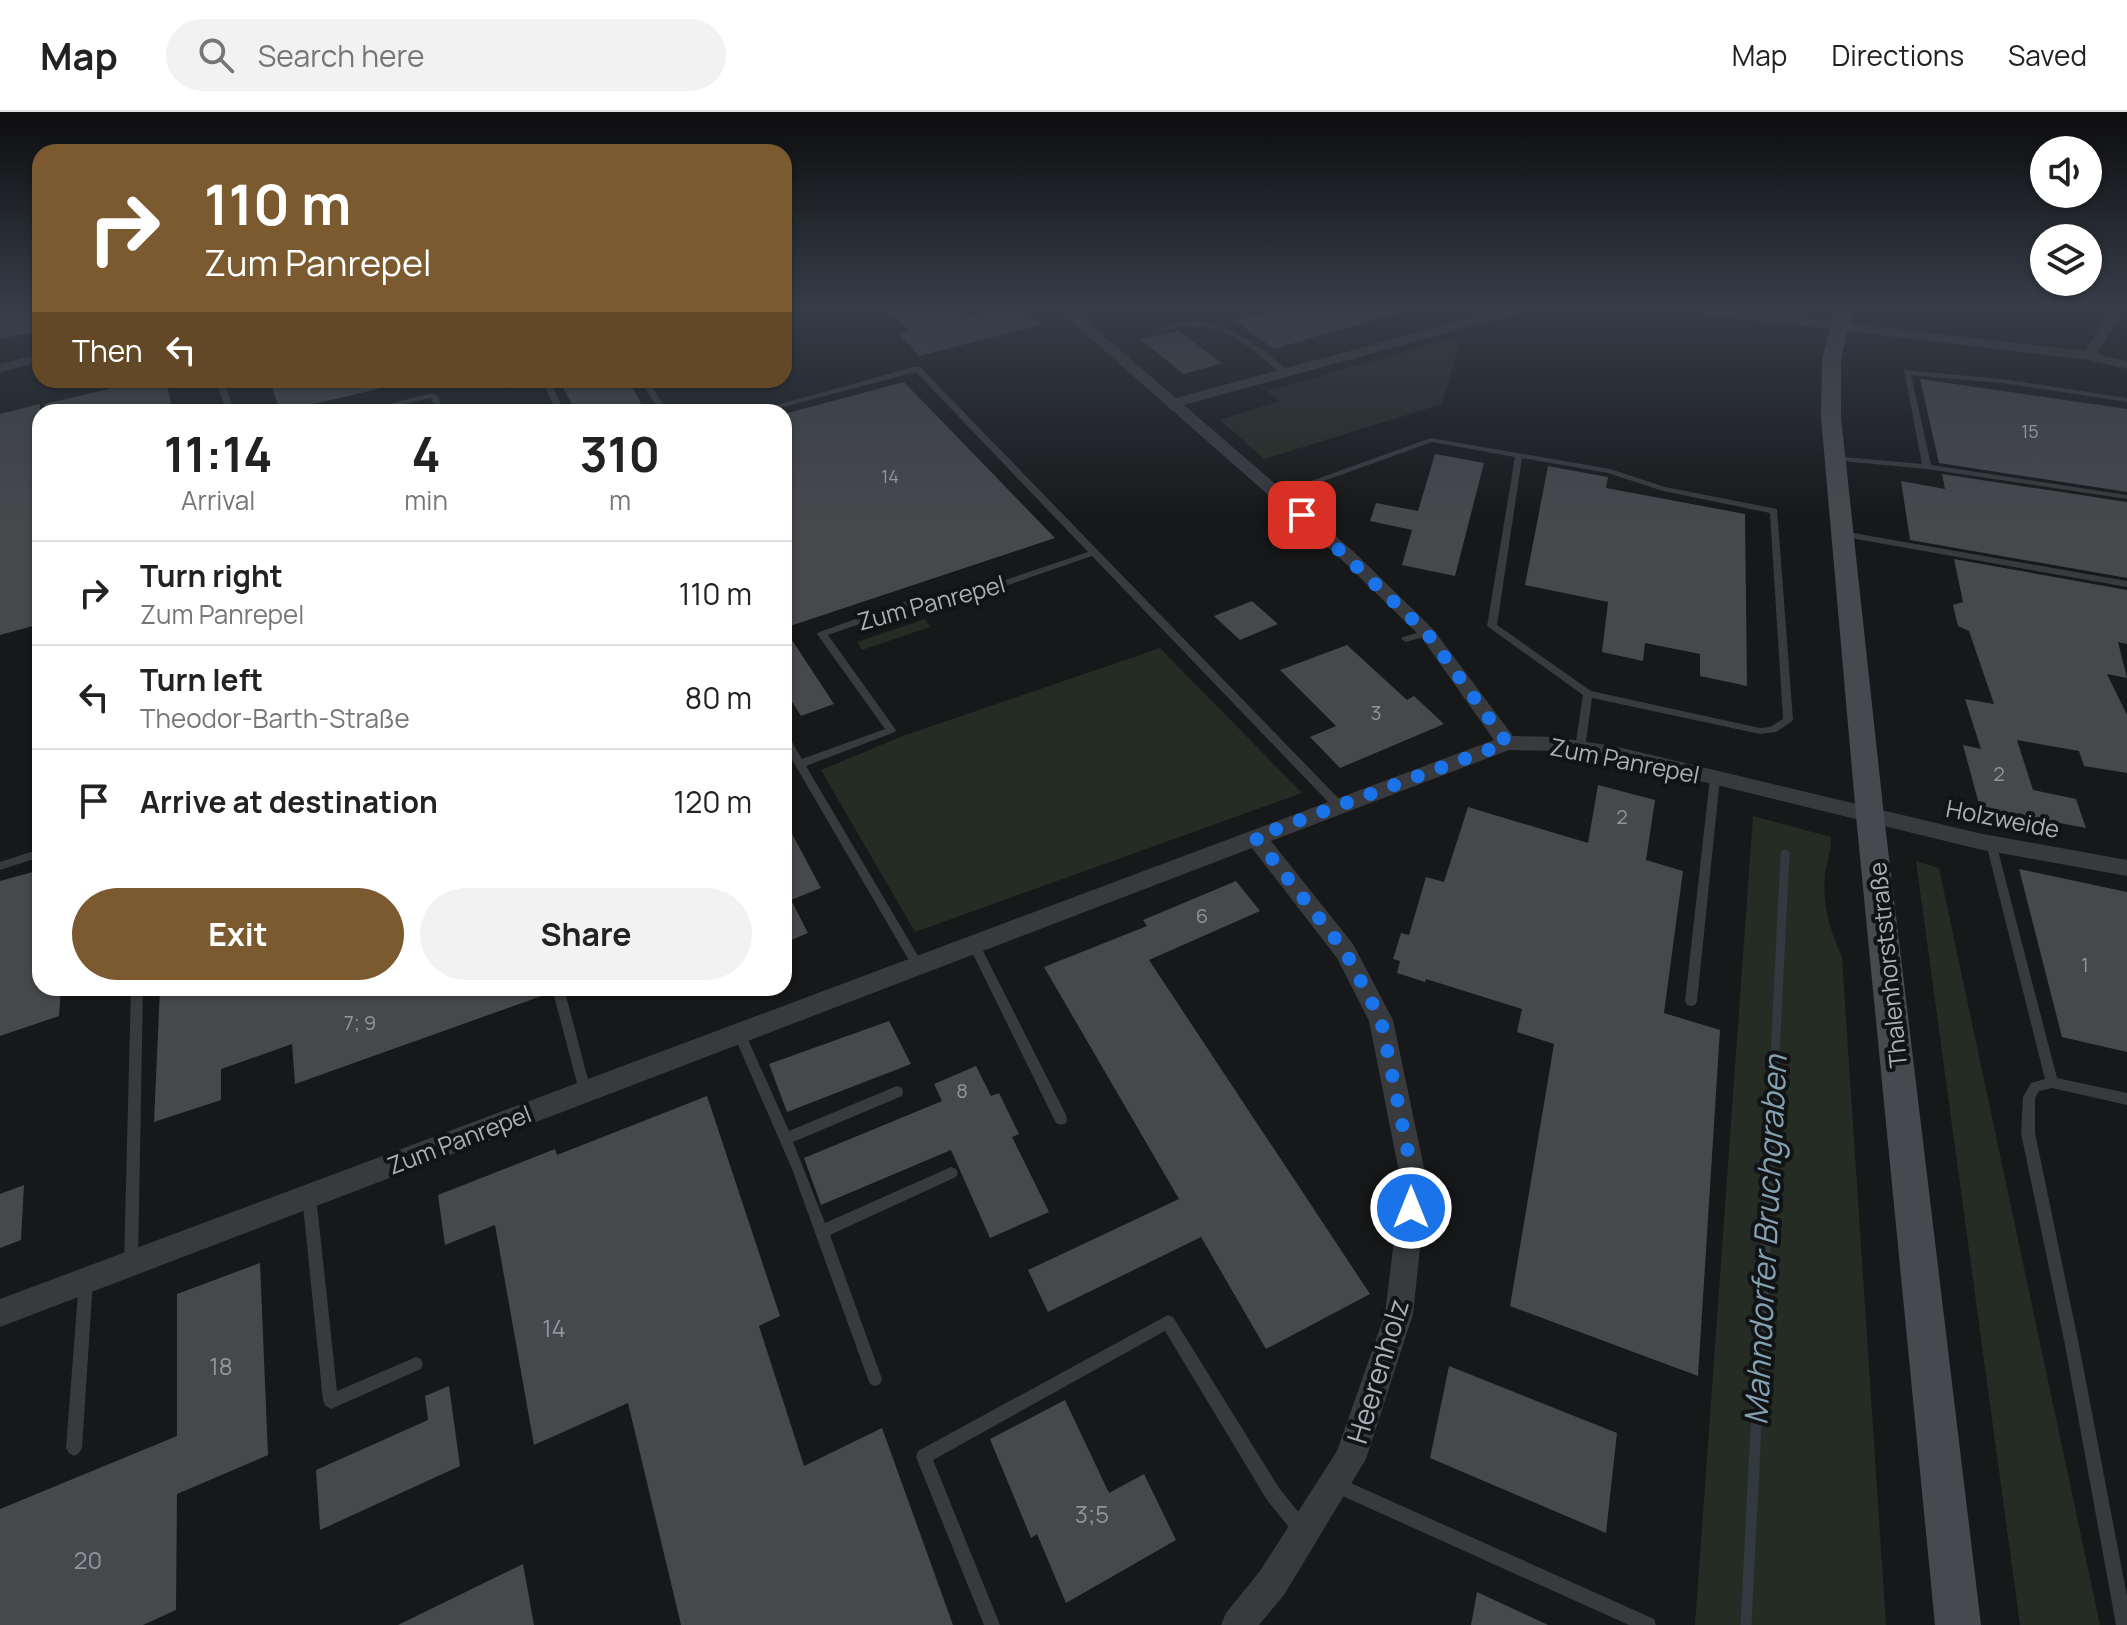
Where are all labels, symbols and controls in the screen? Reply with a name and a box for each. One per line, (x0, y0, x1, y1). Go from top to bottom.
search box (166, 19, 726, 91)
text: Map (40, 29, 118, 81)
icon: search (194, 33, 238, 77)
text: Search here (258, 35, 425, 76)
text: Map (1732, 36, 1787, 74)
text: Directions (1831, 36, 1964, 74)
text: Saved (2008, 36, 2087, 74)
map controls (2030, 136, 2102, 296)
button: sound (2030, 136, 2102, 208)
text: 110 m (204, 165, 351, 242)
icon: right (72, 176, 176, 280)
button: layers (2030, 224, 2102, 296)
text: Zum Panrepel (204, 238, 431, 287)
icon: left (159, 328, 203, 372)
text: Then (72, 330, 143, 371)
house number: 15 (2021, 419, 2039, 443)
text: 11:14 (164, 421, 273, 486)
text: 4 (411, 421, 441, 486)
text: 310 (580, 421, 660, 486)
house number: 14 (881, 464, 899, 488)
pin (1268, 481, 1336, 549)
text: Arrival (181, 482, 255, 518)
text: min (404, 482, 448, 518)
text: m (609, 482, 631, 518)
icon: arrive (1280, 493, 1324, 537)
text: Turn right (140, 555, 283, 596)
street label: Zum Panrepel (854, 566, 1008, 638)
icon: right (72, 571, 116, 615)
text: 110 m (679, 573, 752, 614)
text: Zum Panrepel (140, 596, 304, 632)
text: Turn left (140, 659, 263, 700)
icon: left (72, 675, 116, 719)
text: 80 m (685, 677, 752, 718)
house number: 3 (1370, 699, 1382, 726)
text: Theodor-Barth-Straße (140, 700, 410, 736)
street label: Zum Panrepel (1547, 729, 1703, 791)
house number: 2 (1993, 760, 2005, 787)
icon: arrive (72, 779, 116, 823)
text: Arrive at destination (140, 781, 438, 822)
text: 120 m (673, 781, 752, 822)
street label: Holzweide (1944, 791, 2062, 845)
house number: 2 (1616, 803, 1628, 830)
street label: Thalenhorststraße (1860, 861, 1914, 1069)
button: Exit (72, 888, 404, 980)
button: Share (420, 888, 752, 980)
house number: 6 (1196, 902, 1208, 929)
house number: 1 (2081, 951, 2089, 978)
house number: 7; 9 (344, 1009, 376, 1036)
water label: Mahndorfer Bruchgraben (1733, 1053, 1797, 1426)
house number: 8 (956, 1077, 968, 1104)
street label: Zum Panrepel (382, 1096, 536, 1182)
position arrow (1369, 1166, 1453, 1250)
street label: Heerenholz (1337, 1294, 1417, 1448)
house number: 14 (542, 1311, 566, 1344)
house number: 18 (209, 1349, 233, 1382)
house number: 3;5 (1075, 1497, 1109, 1530)
house number: 20 (74, 1543, 102, 1576)

